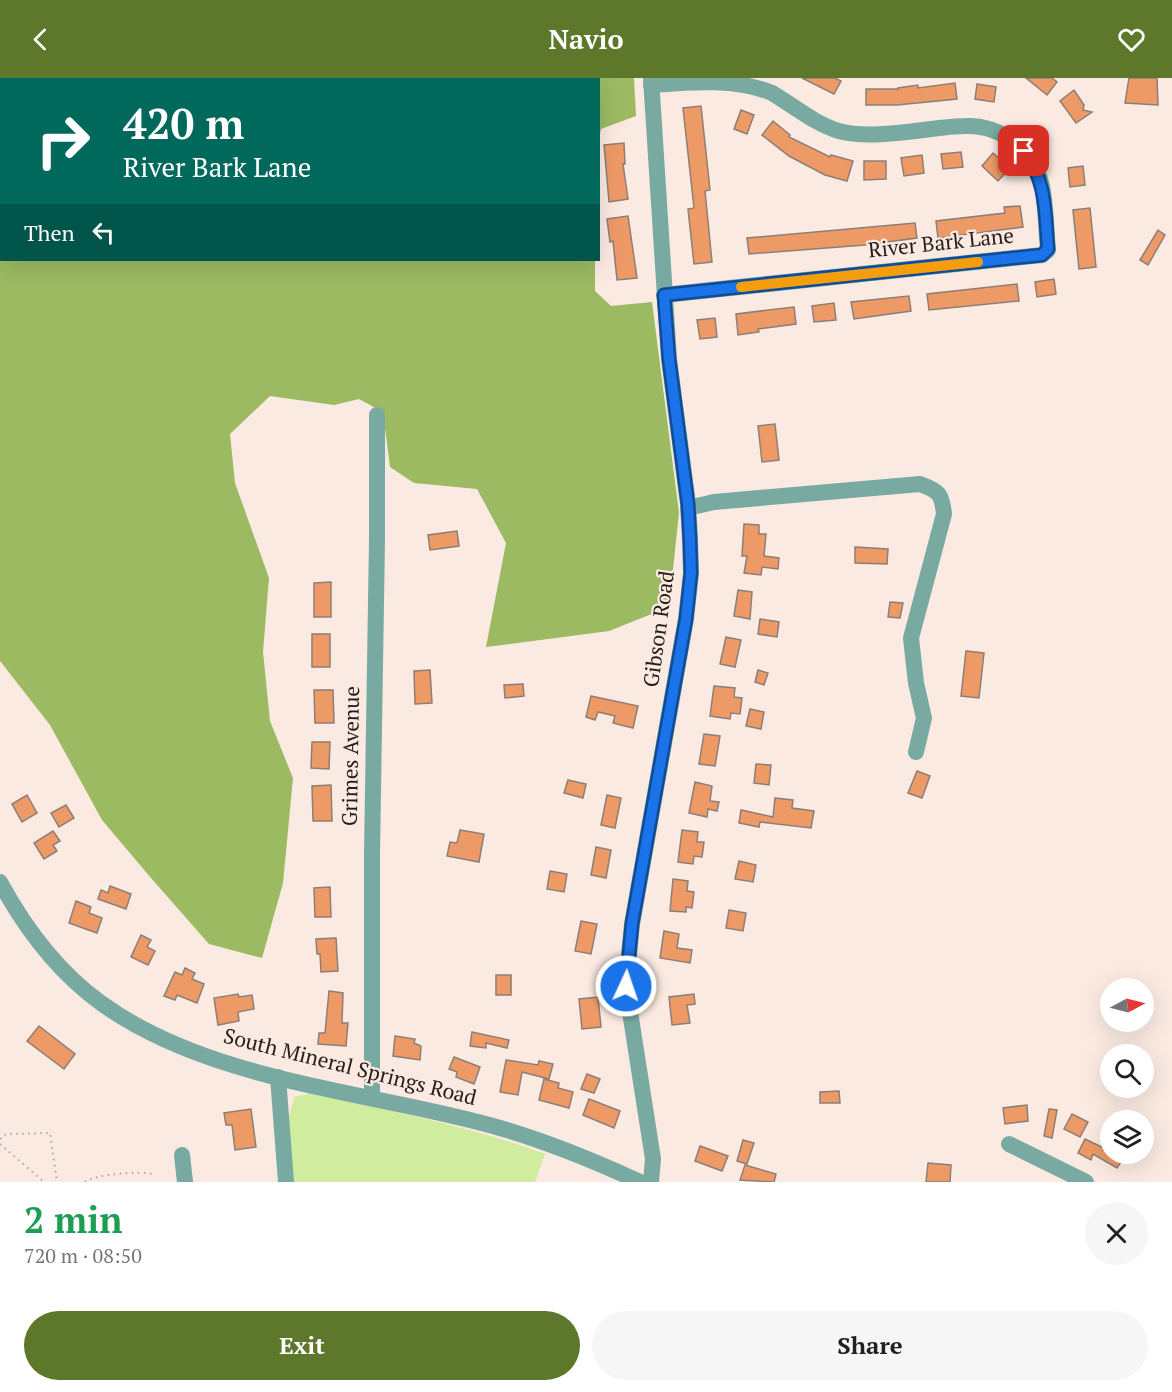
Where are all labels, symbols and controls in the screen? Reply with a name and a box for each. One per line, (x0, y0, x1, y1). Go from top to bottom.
text: Navio (548, 21, 624, 57)
icon: back (24, 23, 57, 56)
icon: heart (1115, 23, 1148, 56)
text: 420 m (123, 95, 244, 151)
icon: right (24, 102, 102, 180)
pin (998, 125, 1049, 176)
icon: arrive (1007, 134, 1040, 167)
text: River Bark Lane (123, 149, 311, 185)
icon: left (87, 216, 120, 249)
text: Then (24, 218, 75, 247)
street label: River Bark Lane (867, 220, 1015, 264)
street label: Gibson Road (636, 568, 680, 689)
street label: Grimes Avenue (335, 686, 365, 826)
position arrow (594, 954, 658, 1018)
north arrow (1100, 978, 1154, 1032)
map controls (1100, 978, 1154, 1164)
street label: South Mineral Springs Road (221, 1021, 480, 1111)
button: search (1100, 1044, 1154, 1098)
button: layers (1100, 1110, 1154, 1164)
text: 2 min (24, 1196, 122, 1243)
button: close (1085, 1202, 1148, 1265)
text: 720 m · 08:50 (24, 1242, 142, 1269)
button: Exit (24, 1311, 580, 1380)
button: Share (592, 1311, 1148, 1380)

